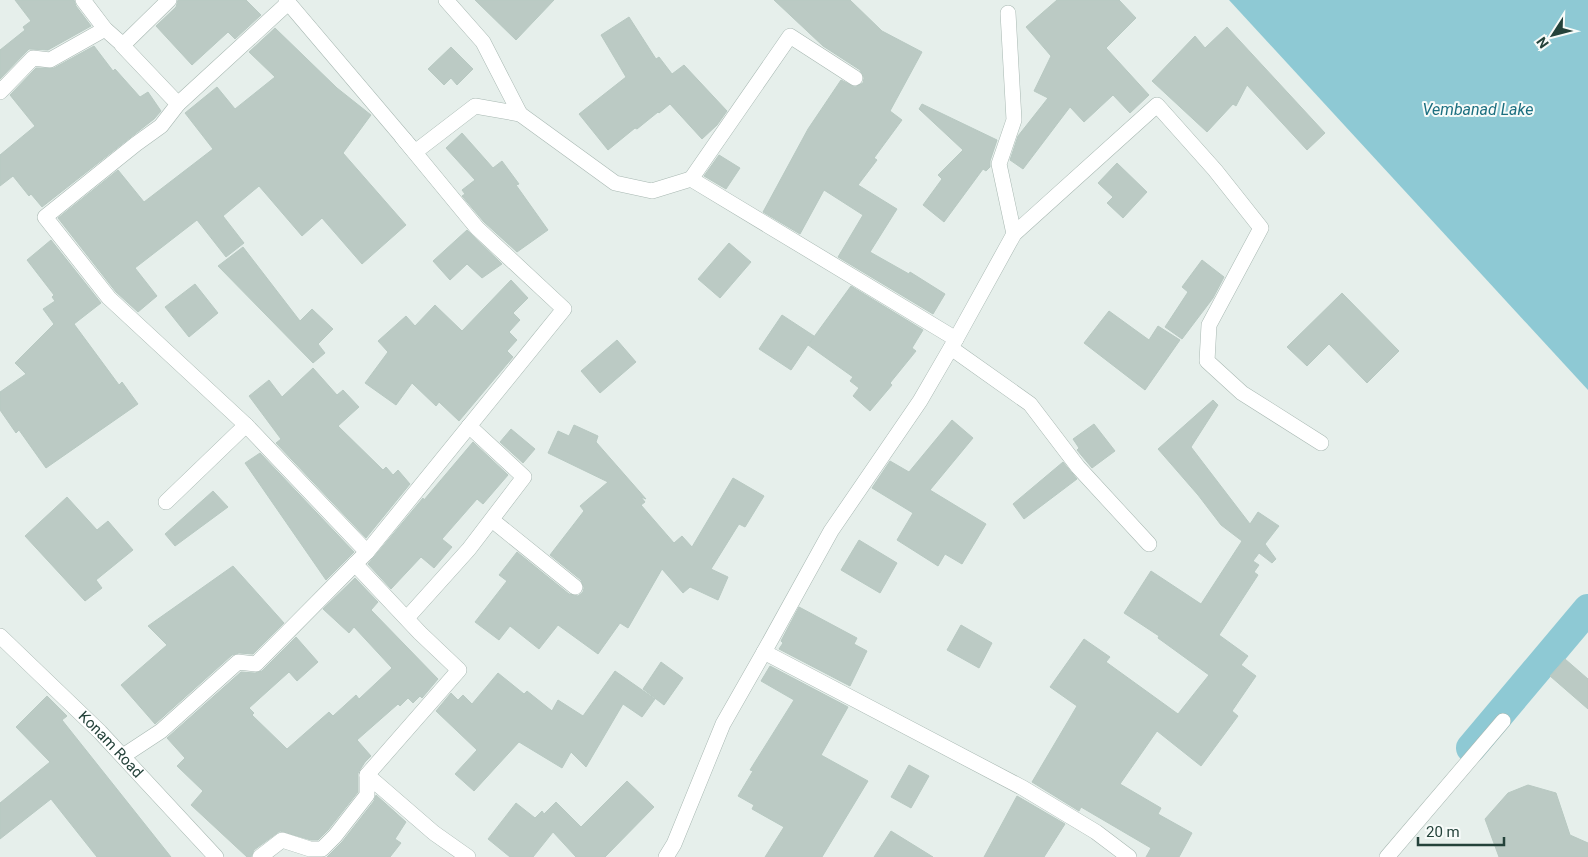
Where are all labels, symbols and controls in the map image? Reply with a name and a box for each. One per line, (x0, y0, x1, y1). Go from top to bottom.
north arrow (1528, 10, 1578, 60)
text: N (1533, 34, 1552, 51)
water label: Vembanad Lake (1423, 100, 1533, 119)
street label: Konam Road (75, 707, 147, 781)
scale bar (1418, 814, 1504, 846)
text: 20 m (1426, 823, 1460, 841)

